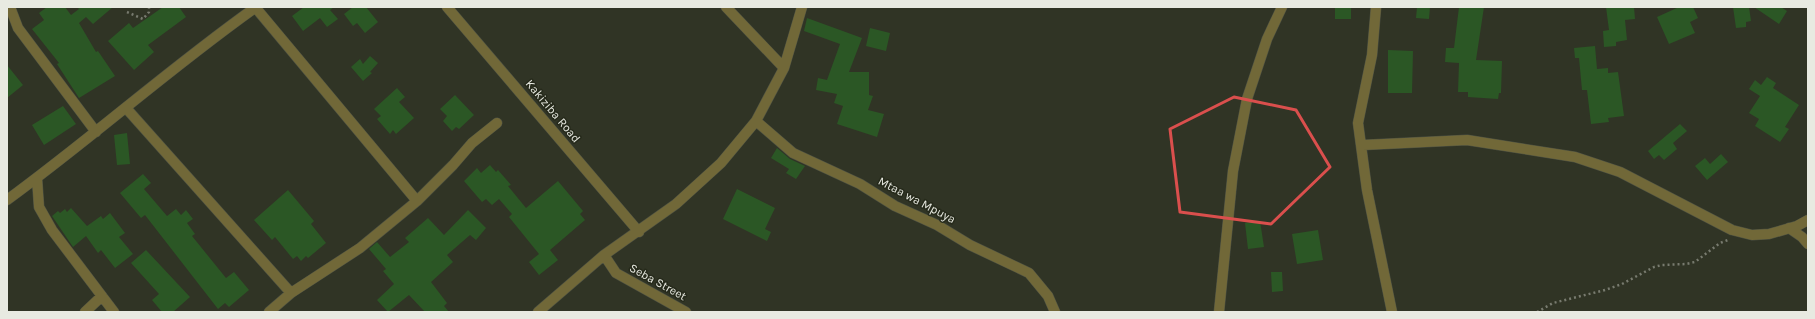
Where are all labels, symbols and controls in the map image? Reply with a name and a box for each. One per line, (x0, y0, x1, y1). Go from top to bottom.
street label: Kakiziba Road (523, 77, 583, 145)
street label: Mtaa wa Mpuya (876, 174, 958, 226)
street label: Seba Street (627, 261, 689, 304)

